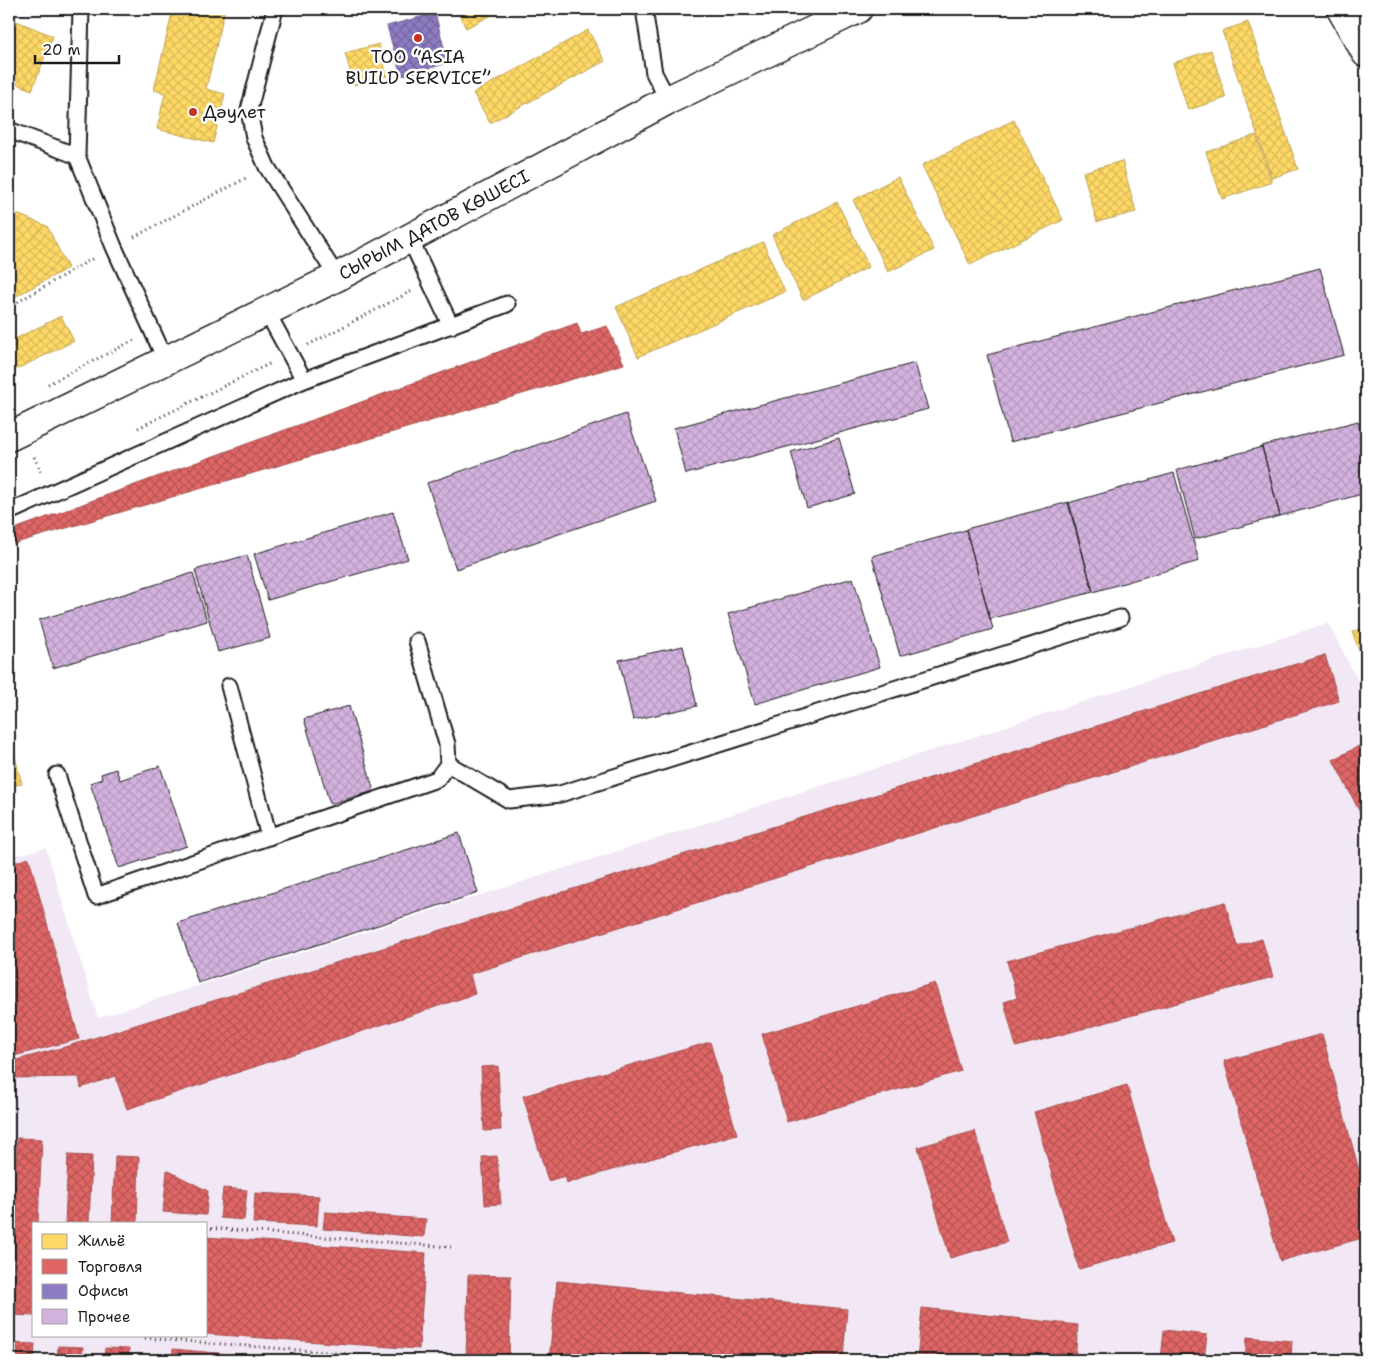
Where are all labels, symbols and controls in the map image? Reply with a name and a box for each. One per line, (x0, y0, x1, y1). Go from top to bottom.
scale bar (35, 32, 119, 64)
marker: TOO “ASIA BUILD SERVICE” (412, 32, 424, 44)
text: 20 m (42, 40, 81, 60)
place label: TOO “ASIA BUILD SERVICE” (345, 45, 491, 90)
place label: Дәулет (203, 100, 267, 124)
marker: Дәулет (187, 106, 199, 118)
street label: СЫРЫМ ДАТОВ КӨШЕСІ (334, 164, 534, 286)
legend (32, 1222, 208, 1336)
text: Жильё (78, 1231, 125, 1251)
text: Торговля (78, 1257, 143, 1277)
text: Офисы (78, 1281, 128, 1301)
text: Прочее (78, 1307, 130, 1327)

